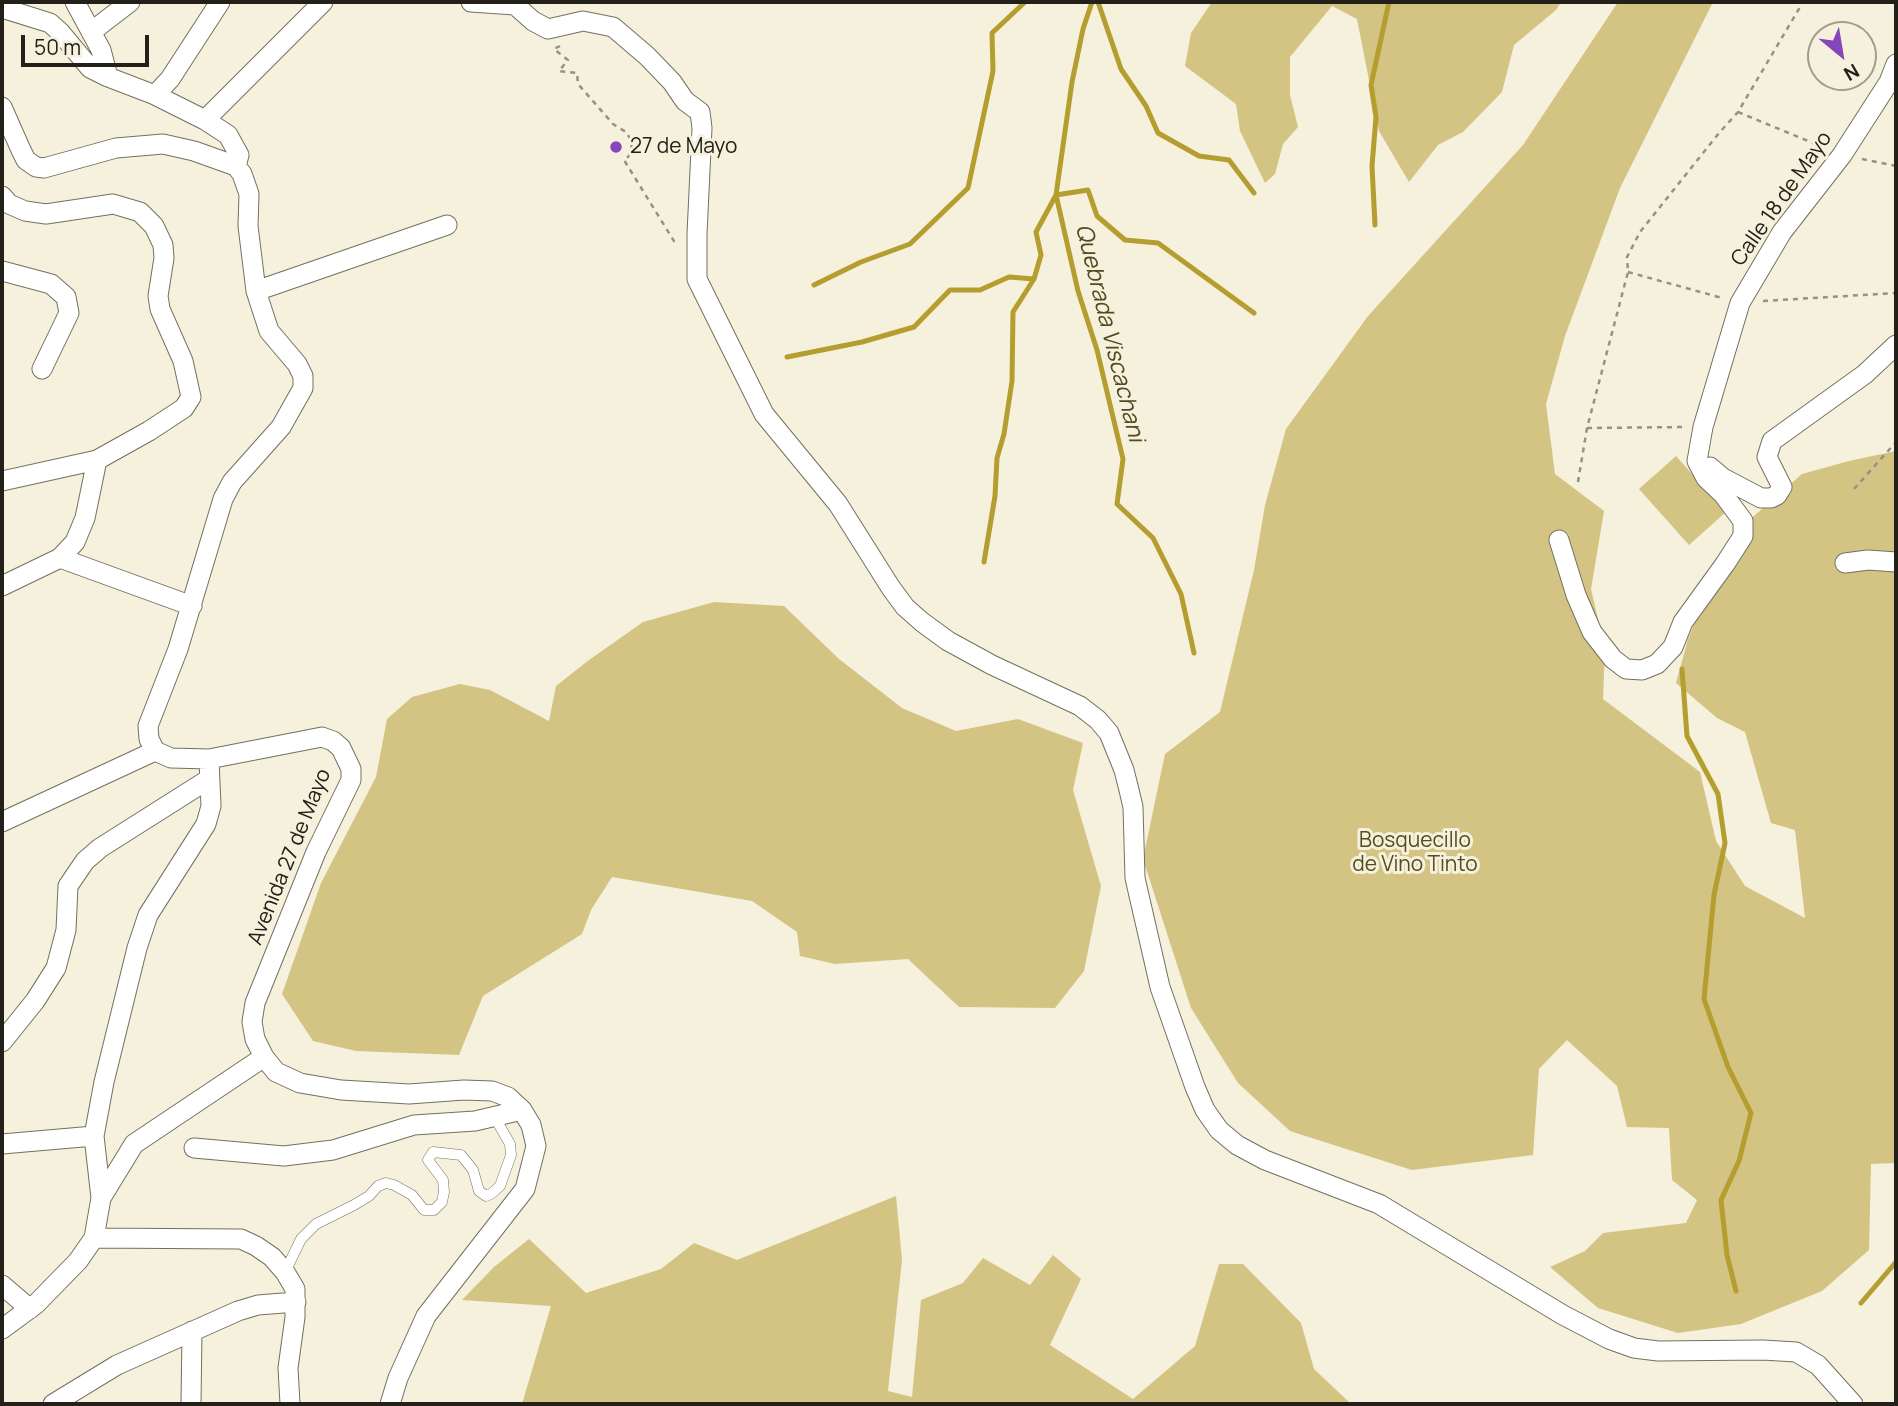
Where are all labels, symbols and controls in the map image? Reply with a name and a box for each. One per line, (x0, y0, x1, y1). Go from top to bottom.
scale bar (24, 21, 152, 65)
north arrow (1807, 21, 1877, 91)
text: 50 m (34, 33, 81, 61)
text: N (1839, 58, 1864, 87)
street label: Calle 18 de Mayo (1726, 127, 1838, 271)
place label: 27 de Mayo (630, 134, 737, 160)
marker: 27 de Mayo (608, 139, 624, 155)
water label: Quebrada Viscachani (1069, 221, 1149, 445)
street label: Avenida 27 de Mayo (243, 765, 337, 949)
park label: Bosquecillo de Vino Tinto (1352, 828, 1478, 878)

